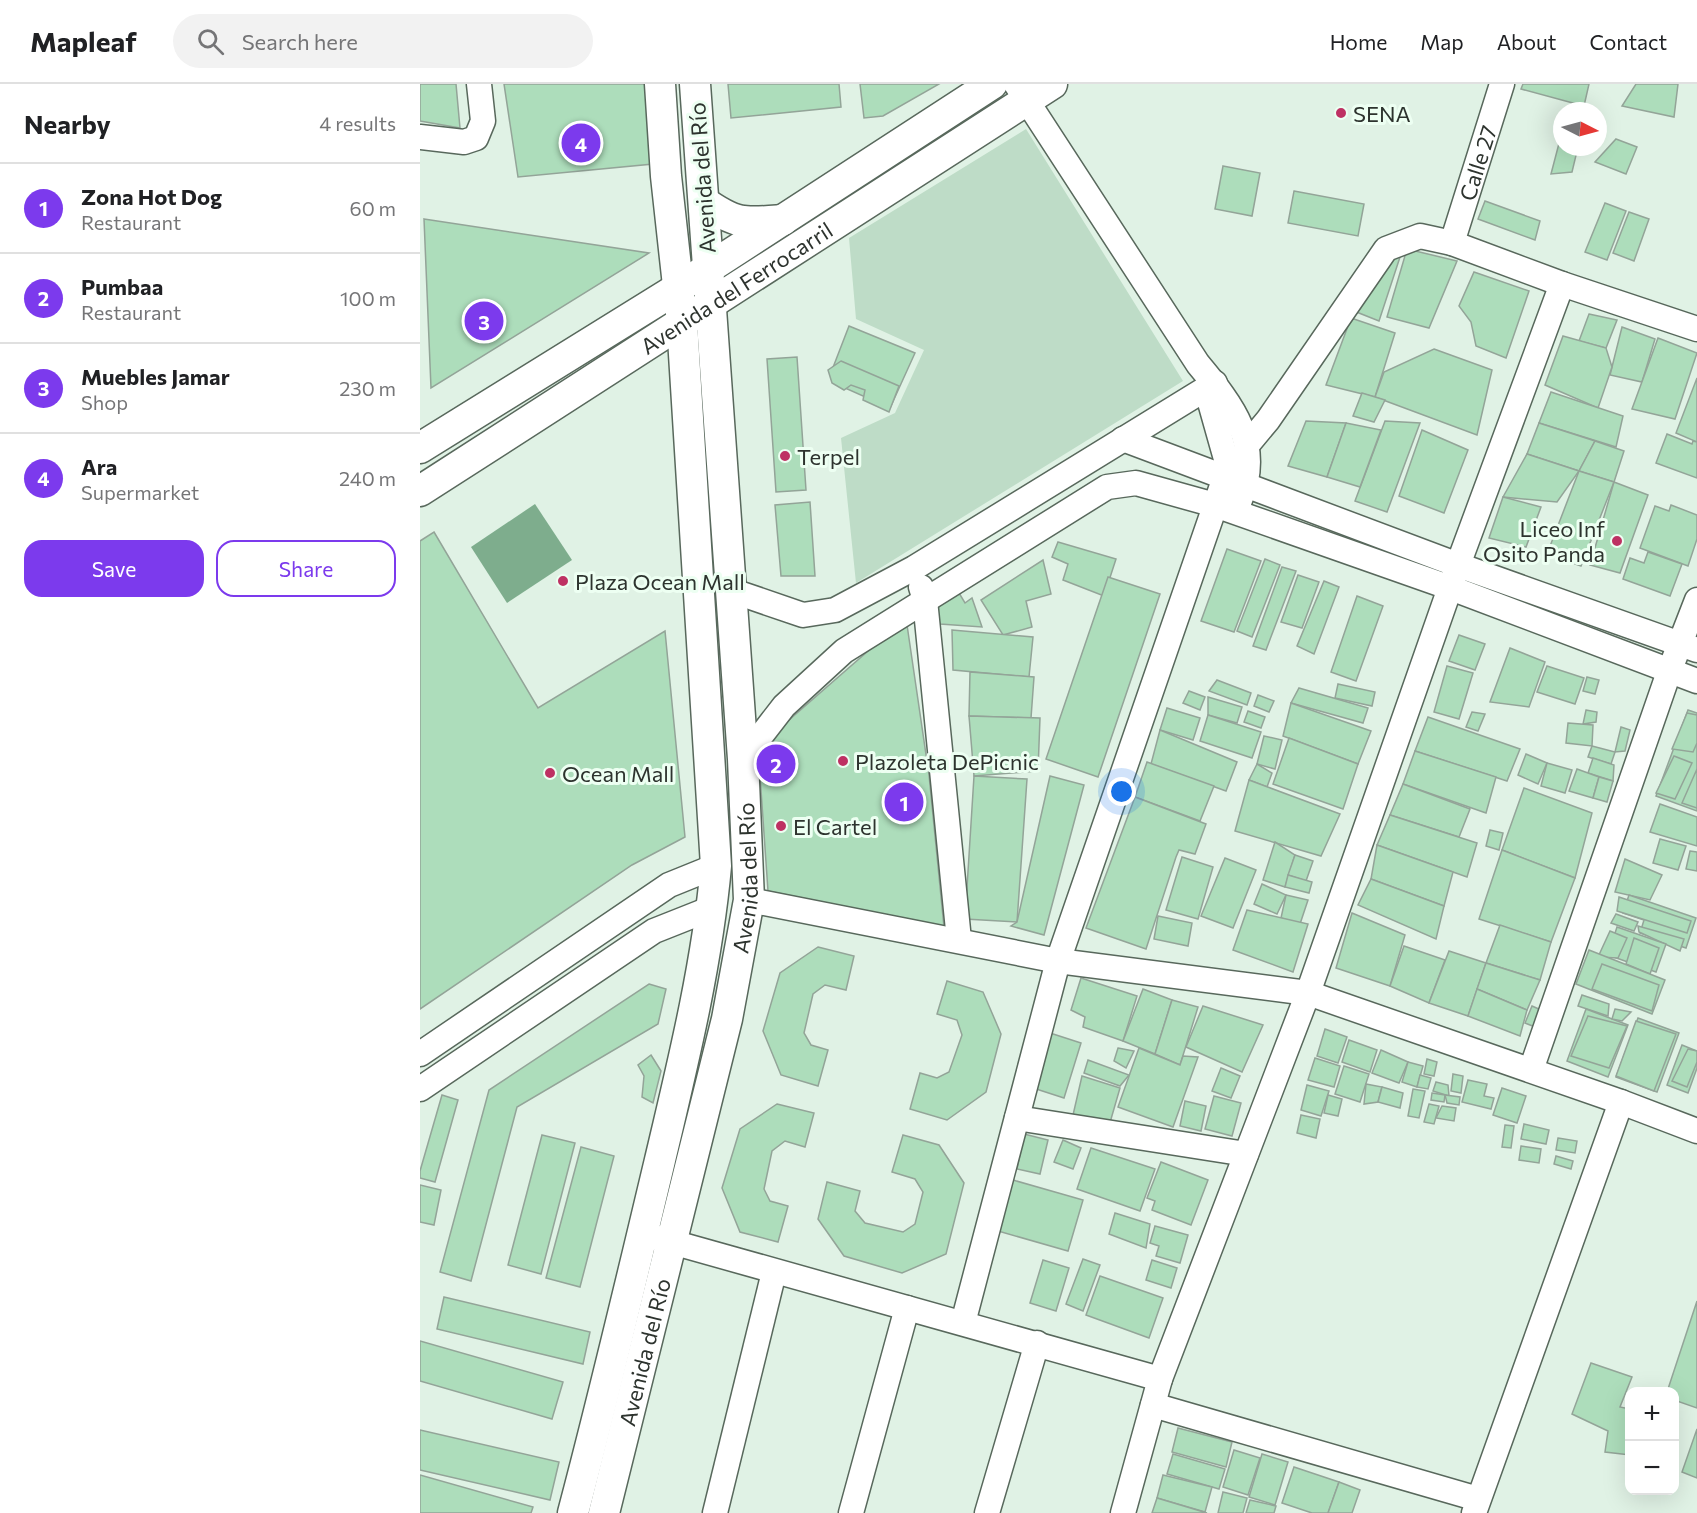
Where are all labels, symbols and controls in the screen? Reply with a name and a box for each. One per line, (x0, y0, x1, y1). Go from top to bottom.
search box (173, 14, 593, 68)
text: Mapleaf (30, 24, 137, 58)
icon: search (194, 25, 227, 58)
text: Search here (242, 28, 358, 55)
text: Home (1330, 29, 1387, 54)
text: Map (1420, 29, 1464, 54)
text: About (1497, 29, 1556, 54)
text: Contact (1589, 29, 1667, 54)
place label: SENA (1353, 100, 1411, 127)
street label: Avenida del Río (683, 102, 721, 254)
north arrow (1553, 102, 1607, 156)
marker: SENA (1334, 106, 1348, 120)
text: Nearby (24, 108, 111, 139)
text: 4 results (319, 111, 396, 135)
pin: 4 (562, 120, 600, 166)
street label: Calle 27 (1453, 122, 1502, 204)
text: Zona Hot Dog (81, 183, 222, 210)
text: 1 (39, 196, 48, 220)
text: 60 m (350, 196, 396, 220)
text: Restaurant (81, 210, 181, 234)
street label: Avenida del Ferrocarril (635, 216, 837, 359)
text: Pumbaa (81, 273, 163, 300)
text: 2 (38, 286, 49, 310)
text: 100 m (340, 286, 396, 310)
pin: 3 (464, 298, 504, 344)
text: Restaurant (81, 300, 181, 324)
text: Muebles Jamar (81, 363, 230, 390)
text: 3 (38, 376, 49, 400)
text: 230 m (339, 376, 396, 400)
text: Shop (81, 390, 128, 414)
place label: Terpel (797, 443, 860, 470)
marker: Terpel (778, 449, 792, 463)
text: Ara (81, 453, 117, 480)
text: 4 (37, 466, 50, 490)
text: 240 m (339, 466, 396, 490)
text: Supermarket (81, 480, 199, 504)
place label: Liceo Inf Osito Panda (1483, 515, 1605, 567)
marker: Liceo Inf Osito Panda (1610, 534, 1624, 548)
button: Save (24, 540, 204, 597)
button: Share (216, 540, 396, 597)
place label: Plaza Ocean Mall (575, 568, 745, 595)
marker: Plaza Ocean Mall (556, 574, 570, 588)
pin: 2 (756, 742, 796, 786)
place label: Plazoleta DePicnic (855, 748, 1039, 775)
marker: Plazoleta DePicnic (836, 754, 850, 768)
place label: Ocean Mall (562, 760, 674, 787)
marker: Ocean Mall (543, 766, 557, 780)
your location (1107, 777, 1136, 806)
pin: 1 (884, 780, 924, 824)
street label: Avenida del Río (726, 802, 763, 955)
place label: El Cartel (793, 813, 877, 840)
marker: El Cartel (774, 819, 788, 833)
street label: Avenida del Río (613, 1275, 675, 1429)
map controls (1625, 1387, 1679, 1495)
button: + (1625, 1387, 1679, 1441)
button: − (1625, 1441, 1679, 1495)

